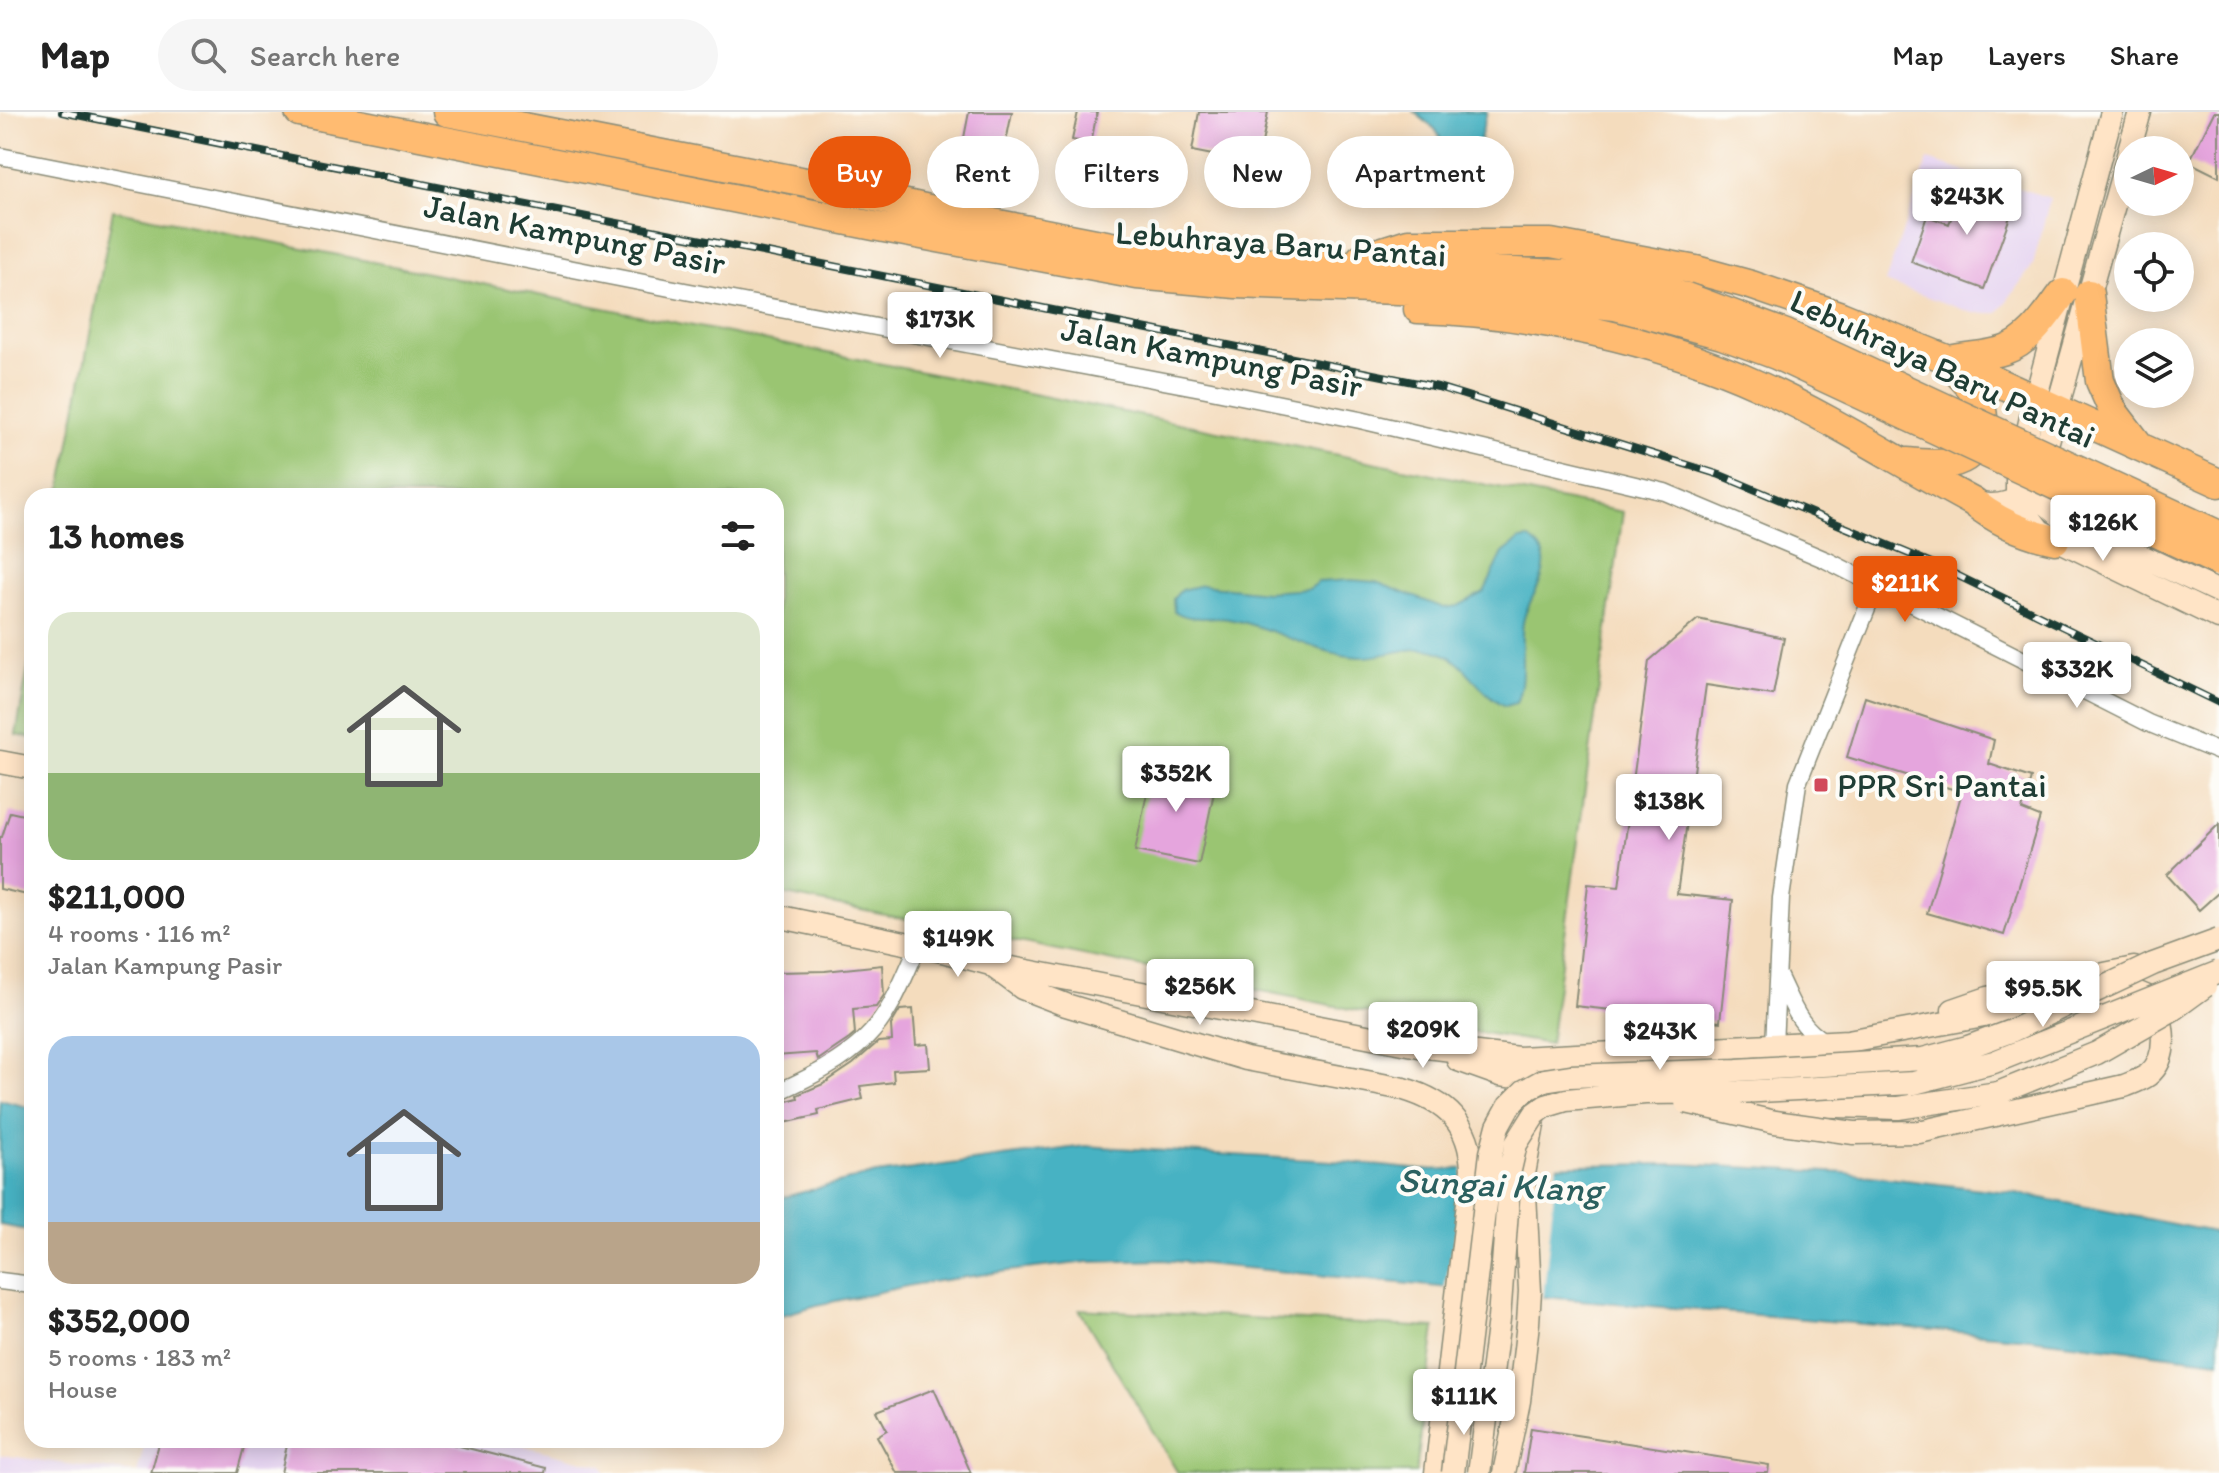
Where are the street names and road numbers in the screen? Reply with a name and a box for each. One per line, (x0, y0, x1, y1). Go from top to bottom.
street label: Jalan Kampung Pasir (421, 185, 729, 284)
street label: Lebuhraya Baru Pantai (1114, 211, 1448, 276)
street label: Lebuhraya Baru Pantai (1784, 280, 2102, 457)
street label: Jalan Kampung Pasir (1058, 308, 1366, 407)

